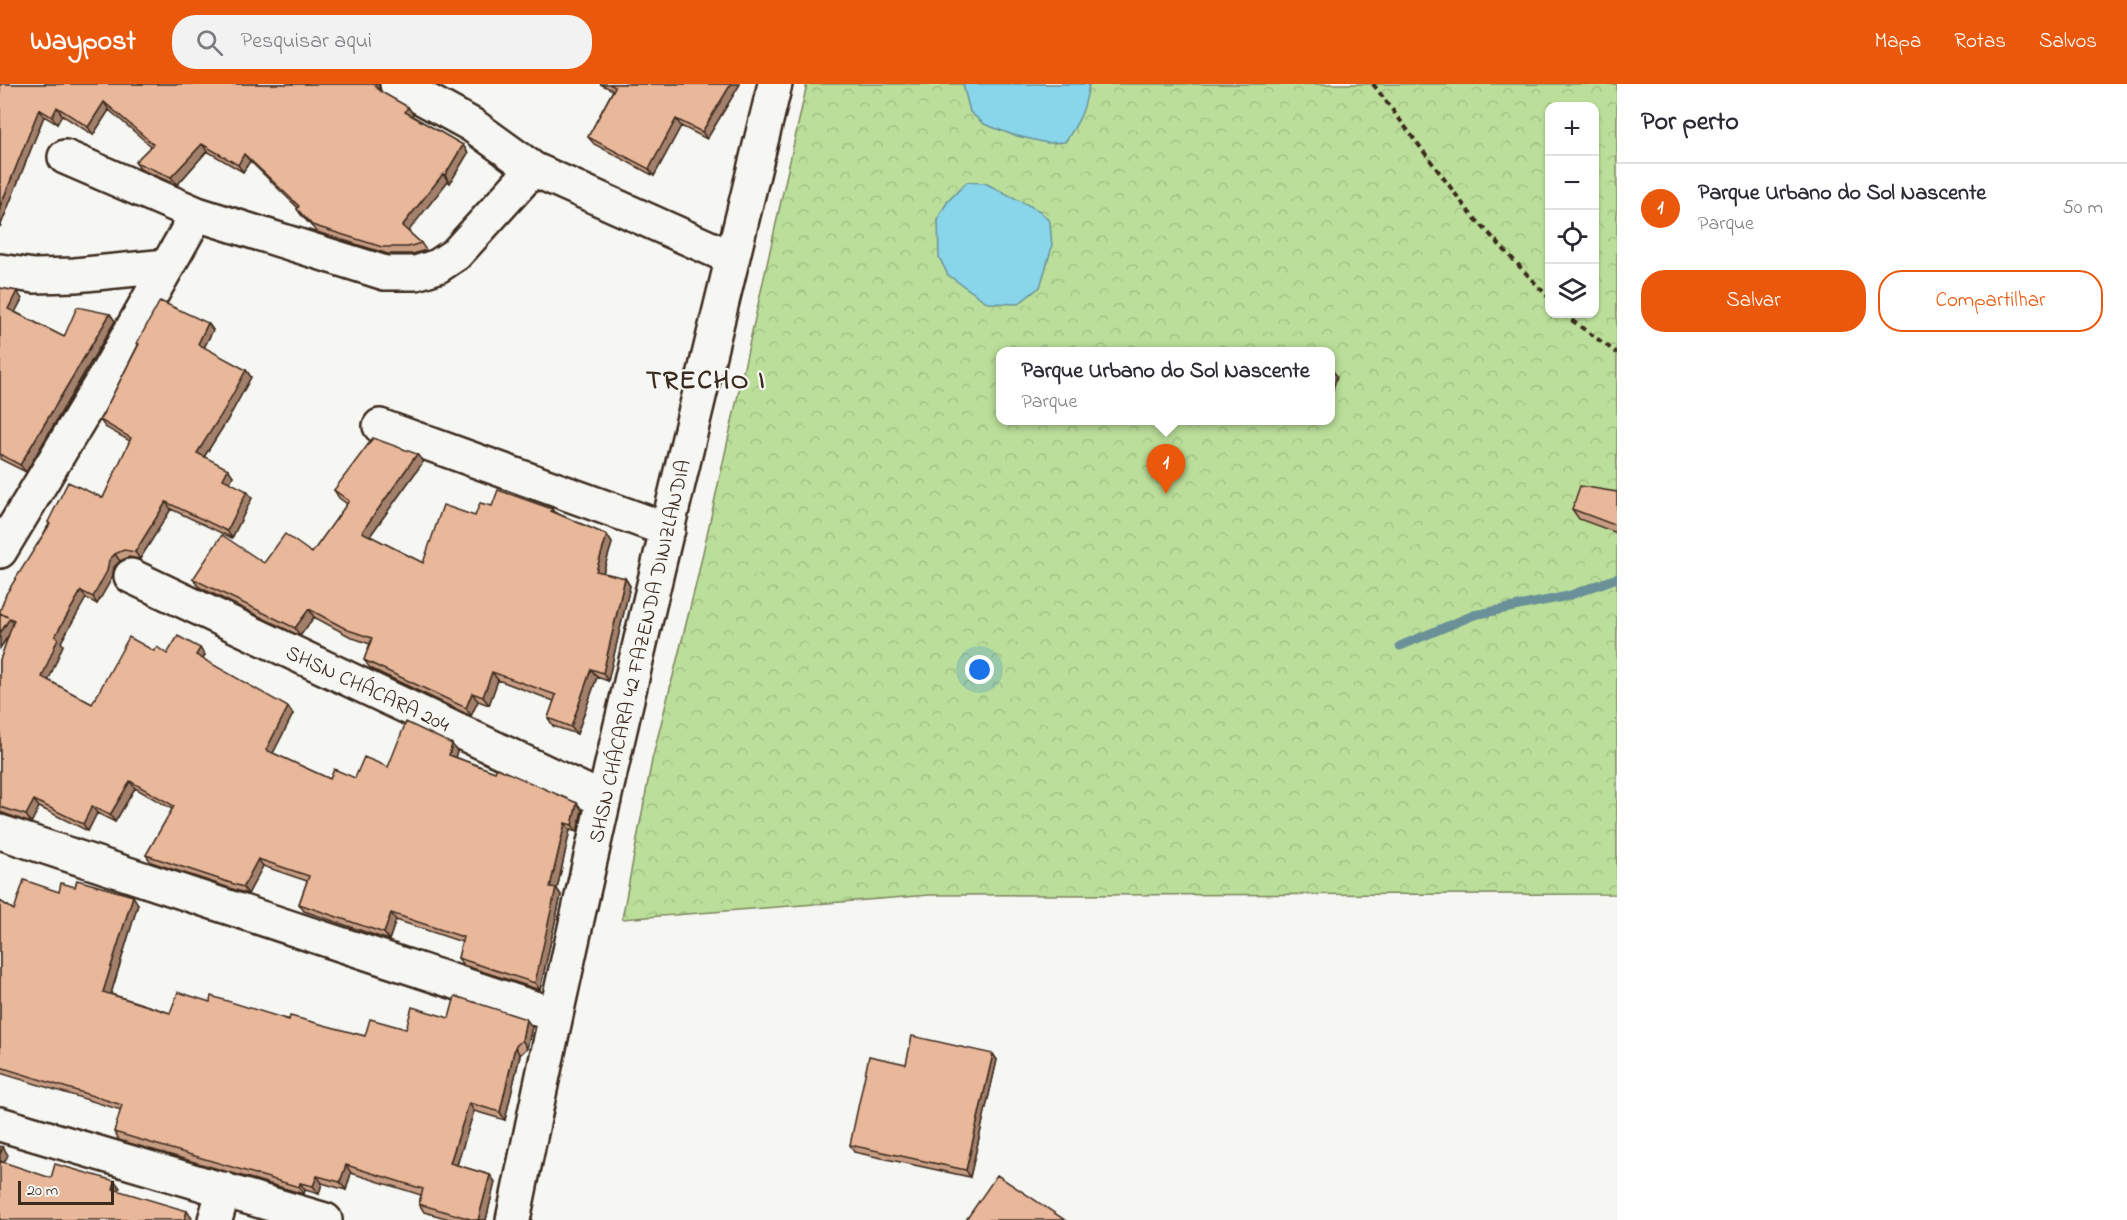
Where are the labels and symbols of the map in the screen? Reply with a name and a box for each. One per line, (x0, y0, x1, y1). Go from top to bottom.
district label: TRECHO I (646, 362, 766, 401)
pin: 1 (1146, 444, 1186, 494)
street label: SHSN CHÁCARA 42 FAZENDA DINIZLANDIA (581, 457, 700, 846)
street label: SHSN CHÁCARA 204 (280, 638, 455, 741)
your location (965, 655, 994, 684)
scale bar (18, 1178, 114, 1206)

